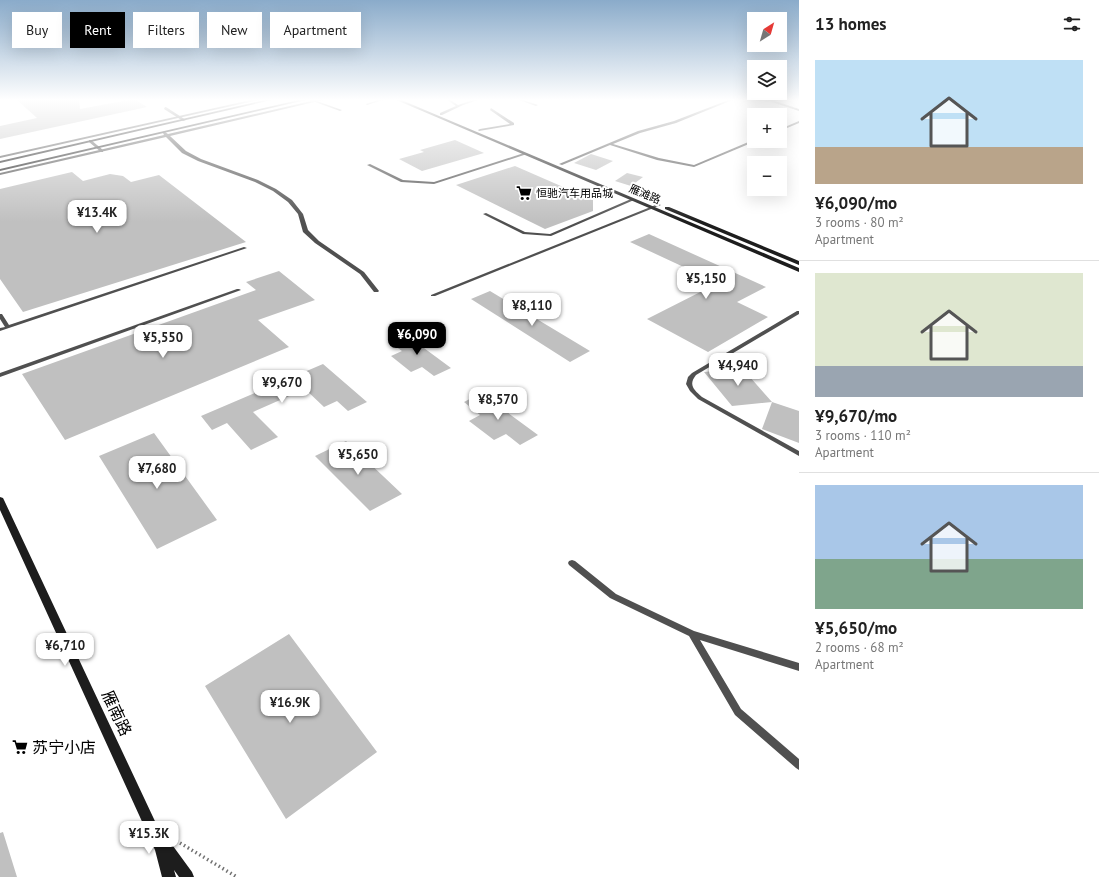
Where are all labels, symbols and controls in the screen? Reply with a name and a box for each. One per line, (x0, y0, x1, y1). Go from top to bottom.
chip: Buy (12, 12, 62, 48)
chip: Rent (70, 12, 125, 48)
chip: Filters (133, 12, 199, 48)
chip: New (207, 12, 262, 48)
chip: Apartment (270, 12, 361, 48)
north arrow (747, 12, 787, 52)
map controls (747, 12, 787, 196)
text: 13 homes (815, 13, 886, 35)
icon: filters (1061, 13, 1083, 35)
button: layers (747, 60, 787, 100)
icon: home (913, 86, 985, 158)
button: + (747, 108, 787, 148)
button: − (747, 156, 787, 196)
street label: 雁滩路 (627, 181, 663, 207)
supermarket icon: 恒驰汽车用品城 (515, 184, 533, 202)
place label: 恒驰汽车用品城 (536, 186, 613, 200)
text: ¥6,090/mo (815, 192, 897, 214)
pin: ¥13.4K (64, 200, 130, 234)
text: ¥13.4K (77, 204, 117, 221)
text: 3 rooms · 80 m² (815, 214, 904, 231)
text: Apartment (815, 231, 874, 248)
pin: ¥5,150 (673, 266, 739, 300)
text: ¥5,150 (686, 270, 726, 287)
pin: ¥8,110 (499, 293, 565, 327)
text: ¥8,110 (512, 297, 552, 314)
icon: home (913, 299, 985, 371)
pin: ¥6,090 (384, 322, 450, 356)
pin: ¥5,550 (130, 325, 196, 359)
text: ¥6,090 (397, 326, 437, 343)
text: ¥5,550 (143, 329, 183, 346)
pin: ¥4,940 (705, 353, 771, 387)
text: ¥4,940 (718, 357, 758, 374)
pin: ¥9,670 (249, 370, 315, 404)
text: ¥9,670 (262, 374, 302, 391)
pin: ¥8,570 (465, 387, 531, 421)
text: ¥8,570 (478, 391, 518, 408)
text: ¥9,670/mo (815, 405, 897, 427)
text: 3 rooms · 110 m² (815, 427, 911, 444)
pin: ¥5,650 (325, 442, 391, 476)
text: Apartment (815, 444, 874, 461)
text: ¥5,650 (338, 446, 378, 463)
pin: ¥7,680 (124, 456, 190, 490)
text: ¥7,680 (138, 460, 176, 477)
icon: home (913, 511, 985, 583)
text: ¥5,650/mo (815, 617, 897, 639)
pin: ¥6,710 (32, 633, 98, 667)
text: ¥6,710 (45, 637, 85, 654)
text: 2 rooms · 68 m² (815, 639, 904, 656)
text: Apartment (815, 656, 874, 673)
street label: 雁南路 (98, 687, 136, 739)
pin: ¥16.9K (257, 690, 323, 724)
text: ¥16.9K (270, 694, 310, 711)
place label: 苏宁小店 (32, 737, 96, 757)
supermarket icon: 苏宁小店 (11, 738, 29, 756)
pin: ¥15.3K (116, 821, 182, 855)
text: ¥15.3K (129, 825, 169, 842)

